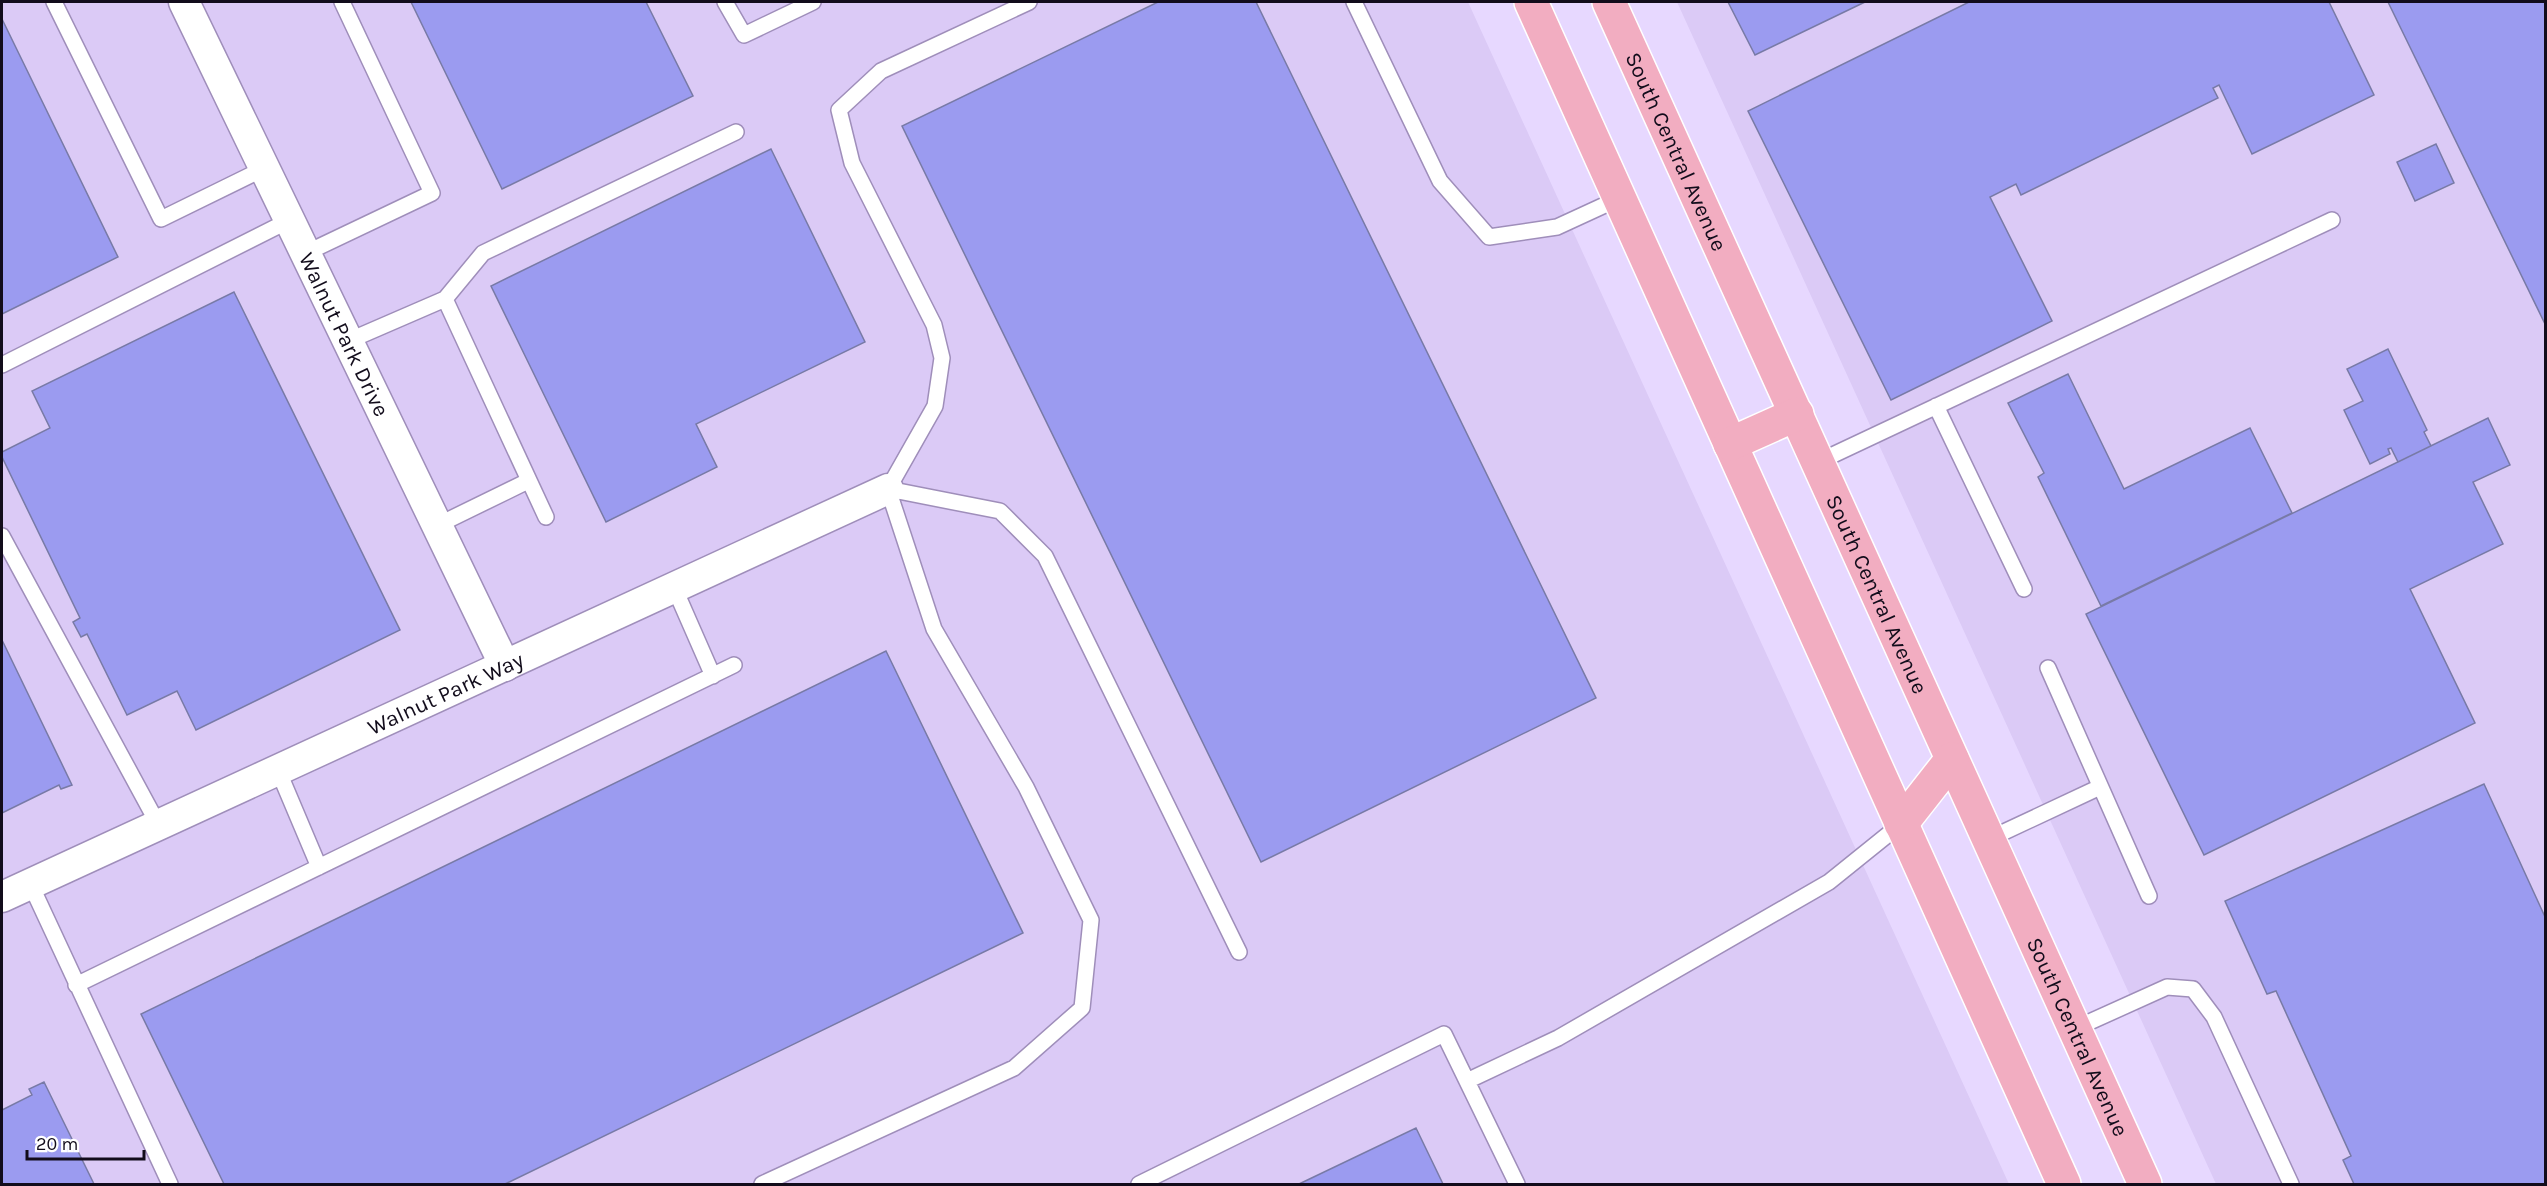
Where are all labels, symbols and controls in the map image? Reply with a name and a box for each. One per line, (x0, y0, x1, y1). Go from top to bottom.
street label: South Central Avenue (1619, 48, 1732, 255)
street label: Walnut Park Drive (293, 249, 394, 421)
street label: South Central Avenue (1820, 491, 1933, 698)
street label: Walnut Park Way (364, 647, 528, 741)
street label: South Central Avenue (2021, 933, 2134, 1141)
scale bar (27, 1123, 144, 1161)
text: 20 m (36, 1133, 78, 1155)

